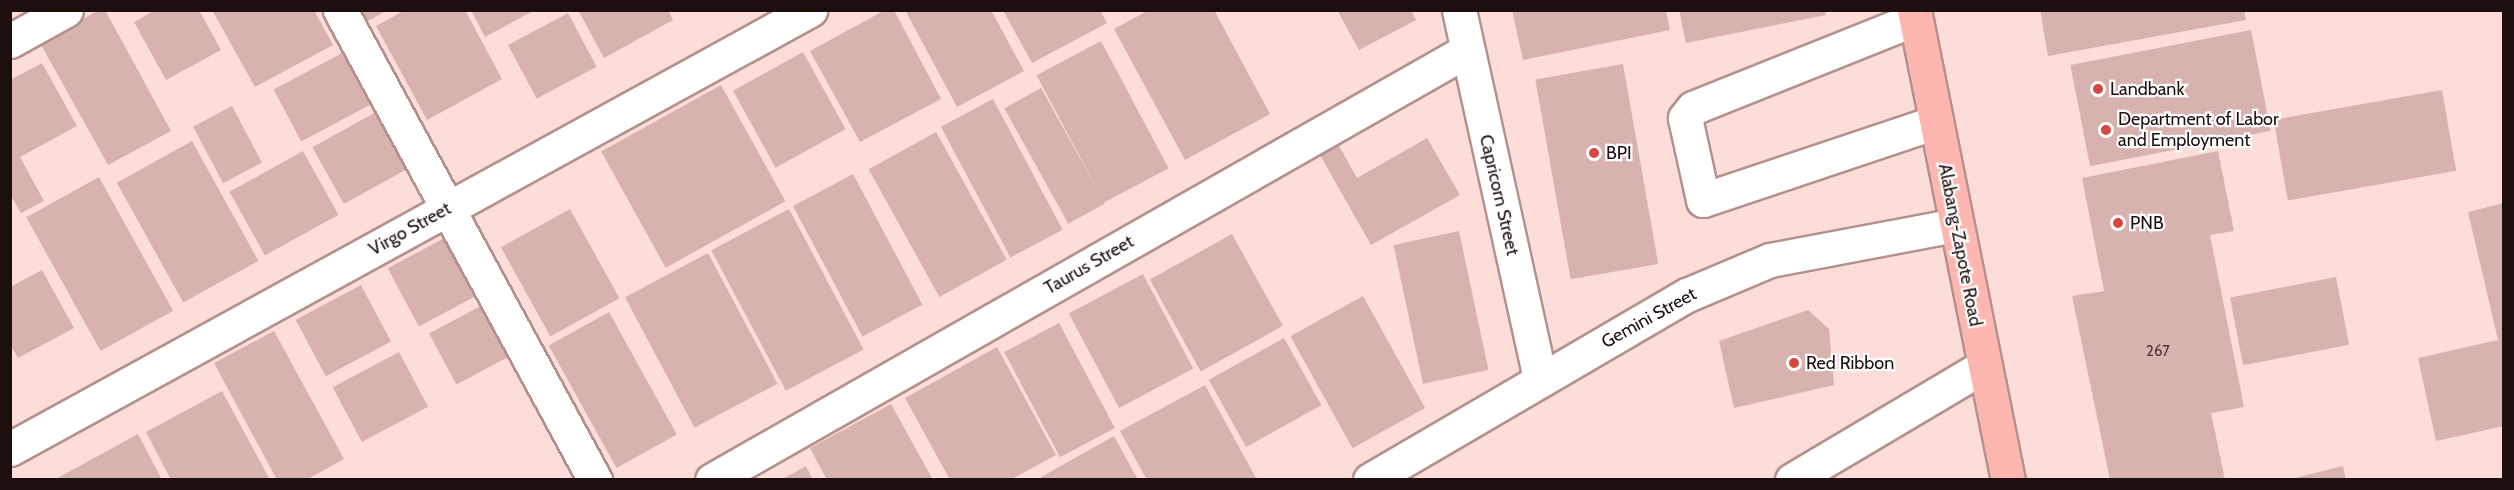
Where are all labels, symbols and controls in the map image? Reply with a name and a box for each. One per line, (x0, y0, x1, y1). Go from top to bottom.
place label: Landbank (2110, 78, 2184, 100)
marker: Landbank (2091, 82, 2105, 96)
place label: Department of Labor and Employment (2118, 109, 2279, 152)
marker: Department of Labor and Employment (2099, 123, 2113, 137)
street label: Capricorn Street (1475, 133, 1523, 257)
place label: BPI (1606, 142, 1632, 164)
marker: BPI (1587, 146, 1601, 160)
street label: Alabang-Zapote Road (1934, 162, 1986, 328)
street label: Virgo Street (365, 198, 455, 260)
place label: PNB (2130, 212, 2164, 234)
marker: PNB (2111, 216, 2125, 230)
street label: Taurus Street (1041, 231, 1137, 299)
street label: Gemini Street (1598, 283, 1700, 353)
house number: 267 (2146, 343, 2170, 361)
place label: Red Ribbon (1806, 352, 1894, 374)
marker: Red Ribbon (1787, 356, 1801, 370)

